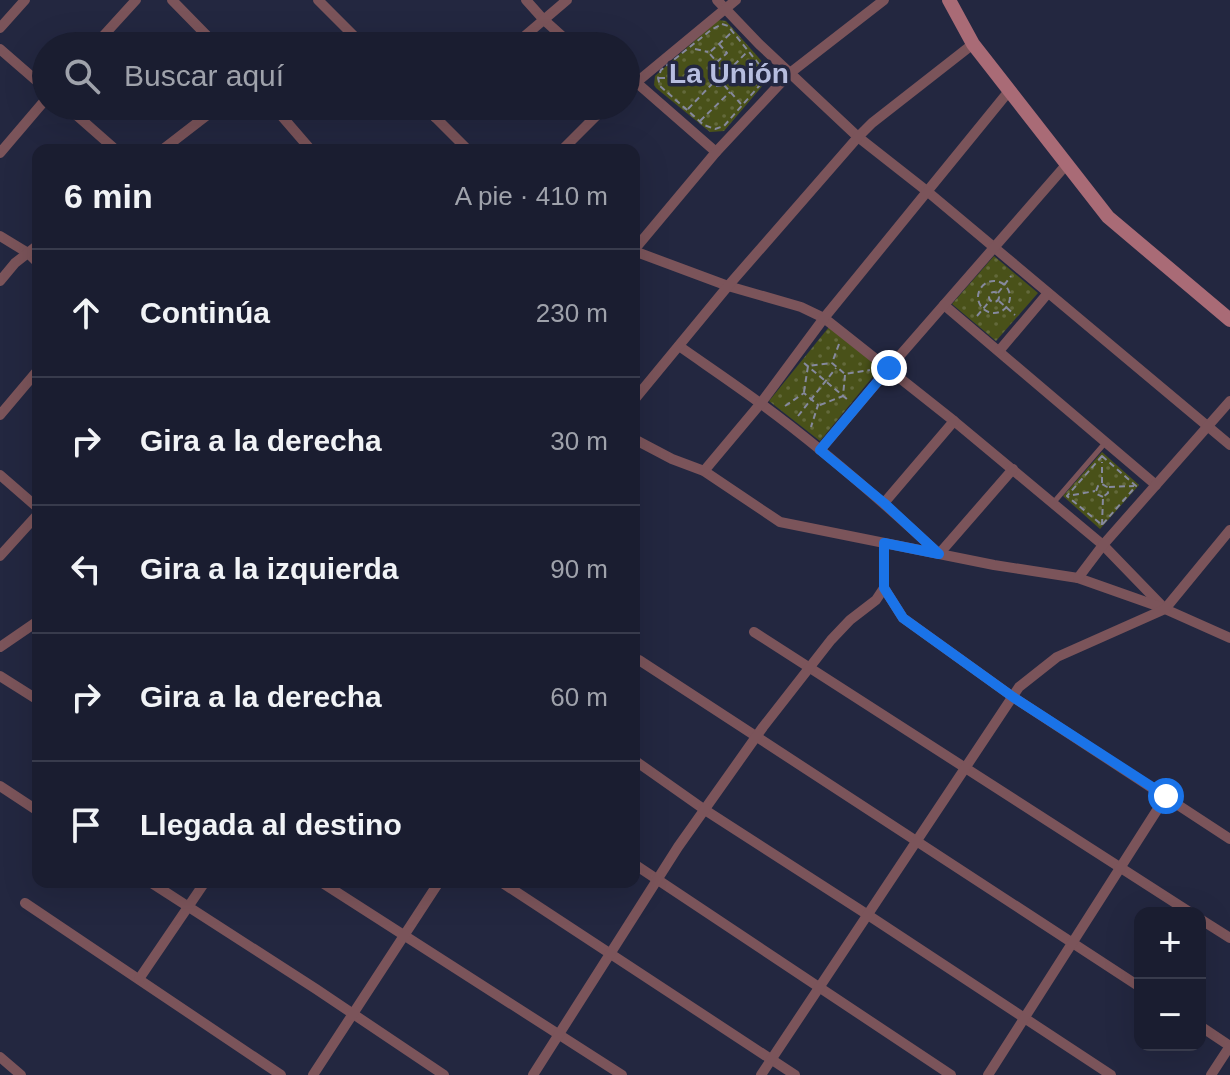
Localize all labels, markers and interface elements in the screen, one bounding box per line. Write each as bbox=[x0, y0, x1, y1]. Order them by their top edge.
search box bbox=[32, 32, 640, 120]
icon: search bbox=[60, 54, 104, 98]
district label: La Unión bbox=[669, 58, 789, 89]
text: Buscar aquí bbox=[124, 59, 284, 92]
text: 6 min bbox=[64, 177, 153, 215]
text: A pie · 410 m bbox=[455, 181, 608, 211]
icon: ahead bbox=[64, 291, 108, 335]
text: Continúa bbox=[140, 296, 270, 329]
text: 230 m bbox=[536, 298, 608, 328]
route end bbox=[871, 350, 907, 386]
icon: right bbox=[64, 419, 108, 463]
text: Gira a la derecha bbox=[140, 424, 382, 457]
text: 30 m bbox=[550, 426, 608, 456]
icon: left bbox=[64, 547, 108, 591]
text: Gira a la izquierda bbox=[140, 552, 398, 585]
text: 90 m bbox=[550, 554, 608, 584]
icon: right bbox=[64, 675, 108, 719]
text: Gira a la derecha bbox=[140, 680, 382, 713]
text: 60 m bbox=[550, 682, 608, 712]
route start bbox=[1148, 778, 1184, 814]
icon: arrive bbox=[64, 803, 108, 847]
text: Llegada al destino bbox=[140, 808, 402, 841]
map controls bbox=[1134, 907, 1206, 1051]
button: + bbox=[1134, 907, 1206, 979]
button: − bbox=[1134, 979, 1206, 1051]

